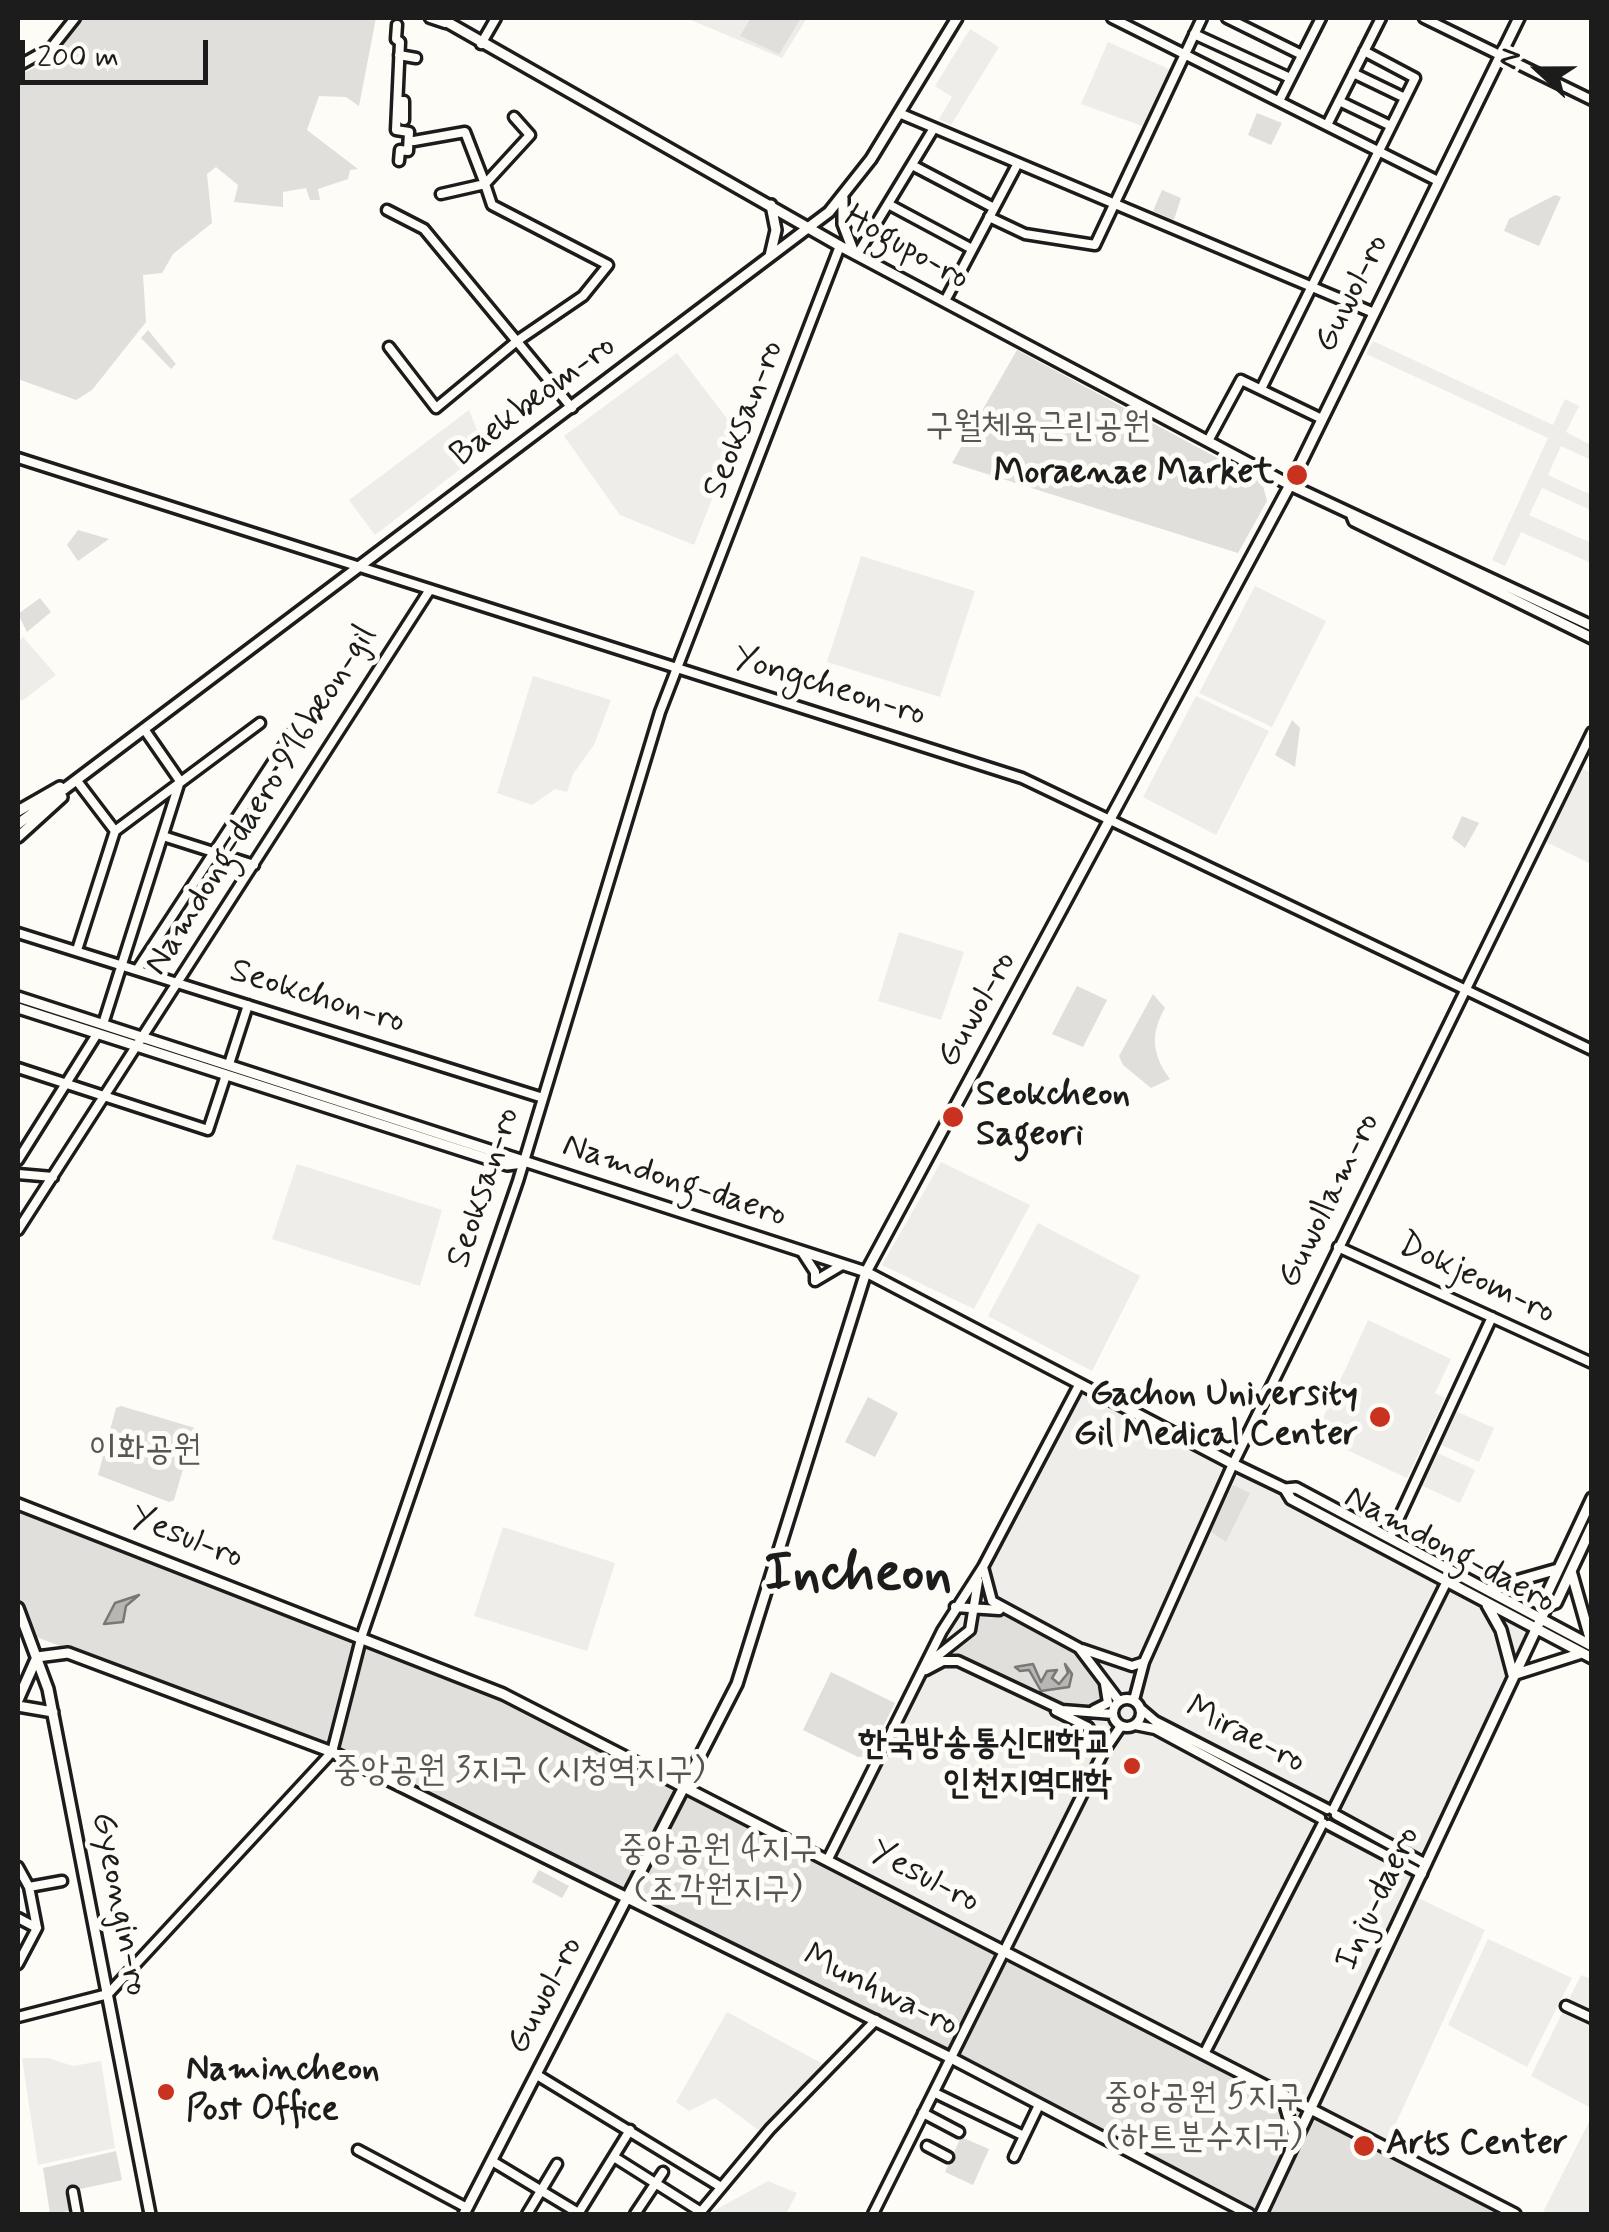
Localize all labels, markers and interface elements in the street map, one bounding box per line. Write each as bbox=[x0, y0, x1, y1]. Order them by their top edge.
scale bar bbox=[25, 20, 212, 82]
north arrow bbox=[1489, 20, 1589, 120]
text: 200 m bbox=[37, 38, 119, 77]
text: N bbox=[1490, 44, 1531, 74]
street label: Hogupo-ro bbox=[836, 197, 976, 301]
street label: Guwol-ro bbox=[1306, 228, 1400, 360]
street label: Baekbeom-ro bbox=[443, 326, 625, 478]
street label: Seoksan-ro bbox=[696, 335, 794, 505]
park label: 구월체육근린공원 bbox=[925, 408, 1151, 450]
place label: Moraenae Market bbox=[994, 454, 1274, 496]
marker: Moraenae Market bbox=[1284, 462, 1310, 488]
street label: Namdong-daero 916beon-gil bbox=[137, 618, 387, 984]
street label: Yongcheon-ro bbox=[728, 639, 930, 737]
street label: Guwol-ro bbox=[929, 944, 1027, 1076]
street label: Seokchon-ro bbox=[224, 951, 410, 1045]
place label: Seokcheon Sageori bbox=[976, 1076, 1130, 1158]
street label: Seoksan-ro bbox=[439, 1102, 531, 1274]
marker: Seokcheon Sageori bbox=[940, 1104, 966, 1130]
street label: Guwollam-ro bbox=[1270, 1107, 1390, 1295]
street label: Namdong-daero bbox=[556, 1126, 792, 1238]
street label: Dokjeom-ro bbox=[1390, 1225, 1562, 1335]
place label: Gachon University Gil Medical Center bbox=[1074, 1376, 1358, 1458]
marker: Gachon University Gil Medical Center bbox=[1367, 1404, 1393, 1430]
park label: 이화공원 bbox=[89, 1431, 201, 1473]
street label: Namdong-daero bbox=[1336, 1478, 1562, 1624]
street label: Yesul-ro bbox=[123, 1498, 249, 1580]
district label: Incheon bbox=[764, 1544, 952, 1610]
street label: Mirae-ro bbox=[1178, 1688, 1312, 1784]
place label: 한국방송통신대학교 인천지역대학 bbox=[859, 1725, 1112, 1807]
park label: 중앙공원 3지구 (시청역지구) bbox=[333, 1752, 705, 1794]
marker: 한국방송통신대학교 인천지역대학 bbox=[1121, 1755, 1143, 1777]
street label: Gyeongin-ro bbox=[80, 1809, 156, 1999]
street label: Inju-daero bbox=[1327, 1820, 1431, 1978]
park label: 중앙공원 4지구 (조각원지구) bbox=[619, 1831, 817, 1913]
street label: Yesul-ro bbox=[862, 1832, 986, 1924]
street label: Guwol-ro bbox=[499, 1930, 593, 2062]
street label: Munhwa-ro bbox=[795, 1936, 965, 2048]
place label: Namincheon Post Office bbox=[186, 2051, 380, 2133]
park label: 중앙공원 5지구 (하트분수지구) bbox=[1104, 2079, 1304, 2161]
marker: Namincheon Post Office bbox=[155, 2081, 177, 2103]
place label: Arts Center bbox=[1386, 2125, 1568, 2167]
marker: Arts Center bbox=[1351, 2133, 1377, 2159]

